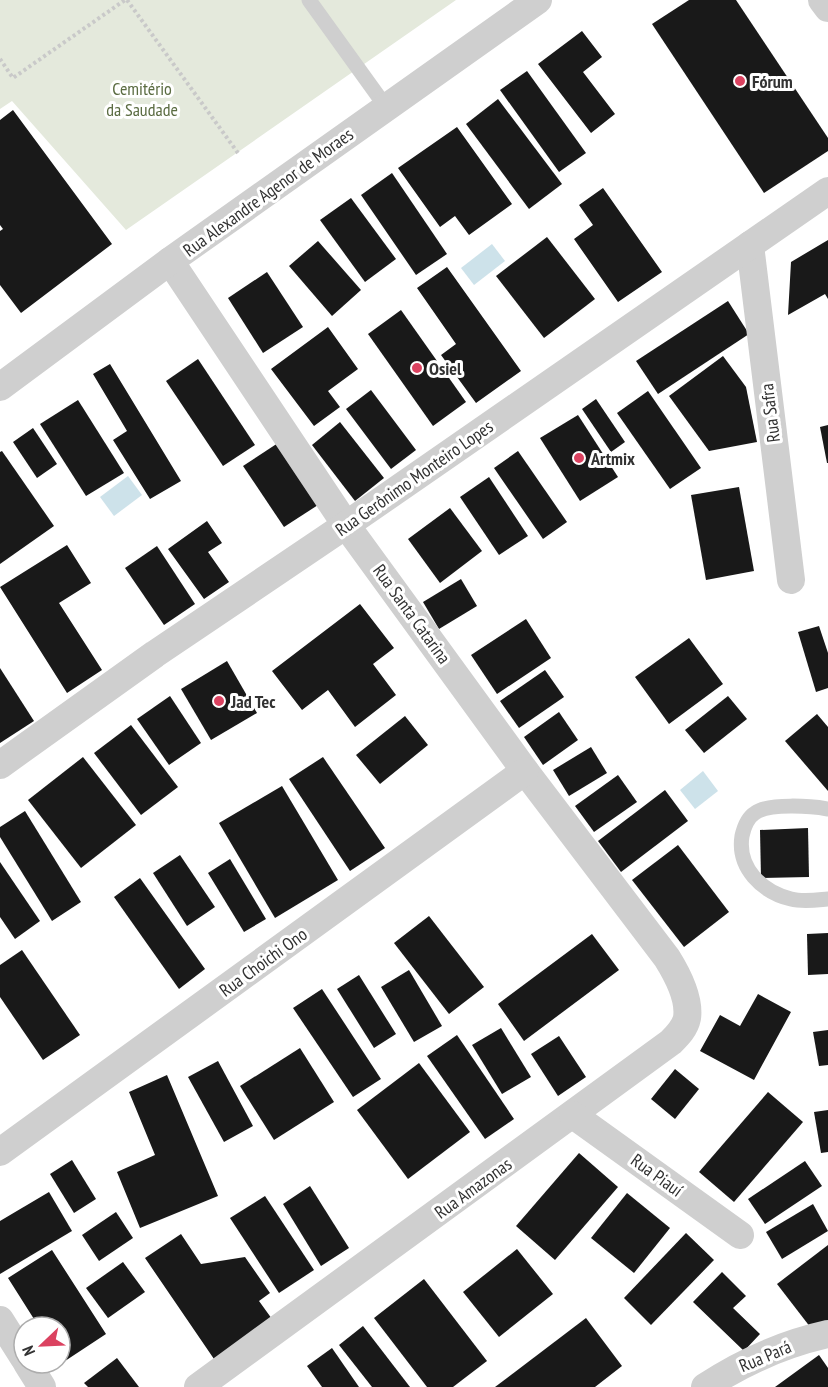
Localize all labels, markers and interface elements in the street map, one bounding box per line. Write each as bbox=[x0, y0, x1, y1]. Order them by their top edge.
place label: Fórum bbox=[752, 70, 793, 93]
marker: Fórum bbox=[733, 74, 747, 88]
park label: Cemitério da Saudade bbox=[106, 77, 178, 121]
street label: Rua Alexandre Agenor de Moraes bbox=[178, 123, 358, 261]
place label: Osiel bbox=[429, 357, 462, 380]
marker: Osiel bbox=[410, 361, 424, 375]
street label: Rua Safra bbox=[755, 382, 785, 444]
street label: Rua Gerônimo Monteiro Lopes bbox=[331, 415, 497, 541]
place label: Artmix bbox=[590, 447, 635, 470]
marker: Artmix bbox=[572, 451, 586, 465]
street label: Rua Santa Catarina bbox=[368, 560, 456, 668]
place label: Jad Tec bbox=[230, 690, 276, 713]
marker: Jad Tec bbox=[212, 694, 226, 708]
street label: Rua Choichi Ono bbox=[215, 922, 312, 1002]
street label: Rua Piauí bbox=[627, 1149, 687, 1202]
street label: Rua Amazonas bbox=[430, 1152, 516, 1224]
north arrow bbox=[12, 1315, 72, 1375]
street label: Rua Pará bbox=[735, 1335, 795, 1377]
text: N bbox=[17, 1343, 39, 1359]

